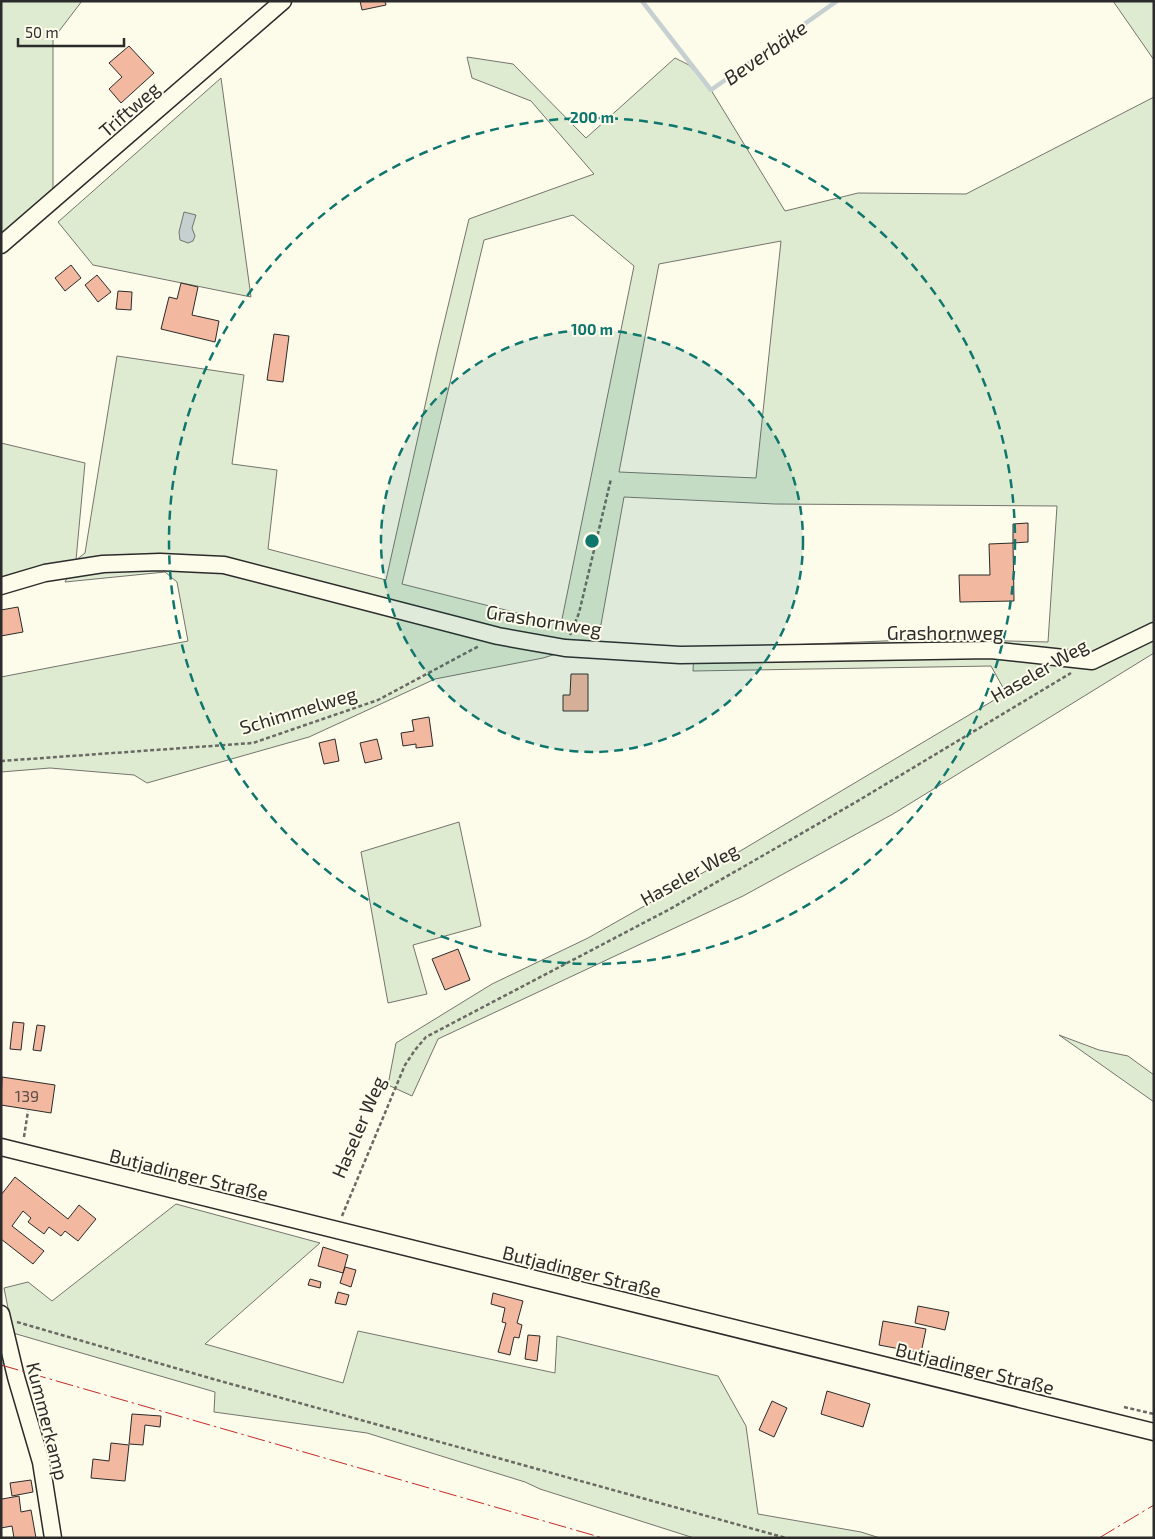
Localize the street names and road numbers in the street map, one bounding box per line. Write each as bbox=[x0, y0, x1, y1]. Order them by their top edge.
street label: Triftweg bbox=[94, 76, 164, 141]
street label: Grashornweg bbox=[485, 600, 604, 641]
street label: Grashornweg bbox=[887, 621, 1004, 644]
street label: Haseler Weg bbox=[986, 633, 1092, 707]
street label: Schimmelweg bbox=[237, 681, 360, 739]
street label: Haseler Weg bbox=[636, 837, 742, 910]
street label: Haseler Weg bbox=[326, 1072, 390, 1181]
street label: Butjadinger Straße bbox=[107, 1143, 271, 1205]
street label: Butjadinger Straße bbox=[500, 1240, 664, 1302]
street label: Butjadinger Straße bbox=[893, 1337, 1057, 1399]
street label: Kummerkamp bbox=[22, 1360, 74, 1482]

